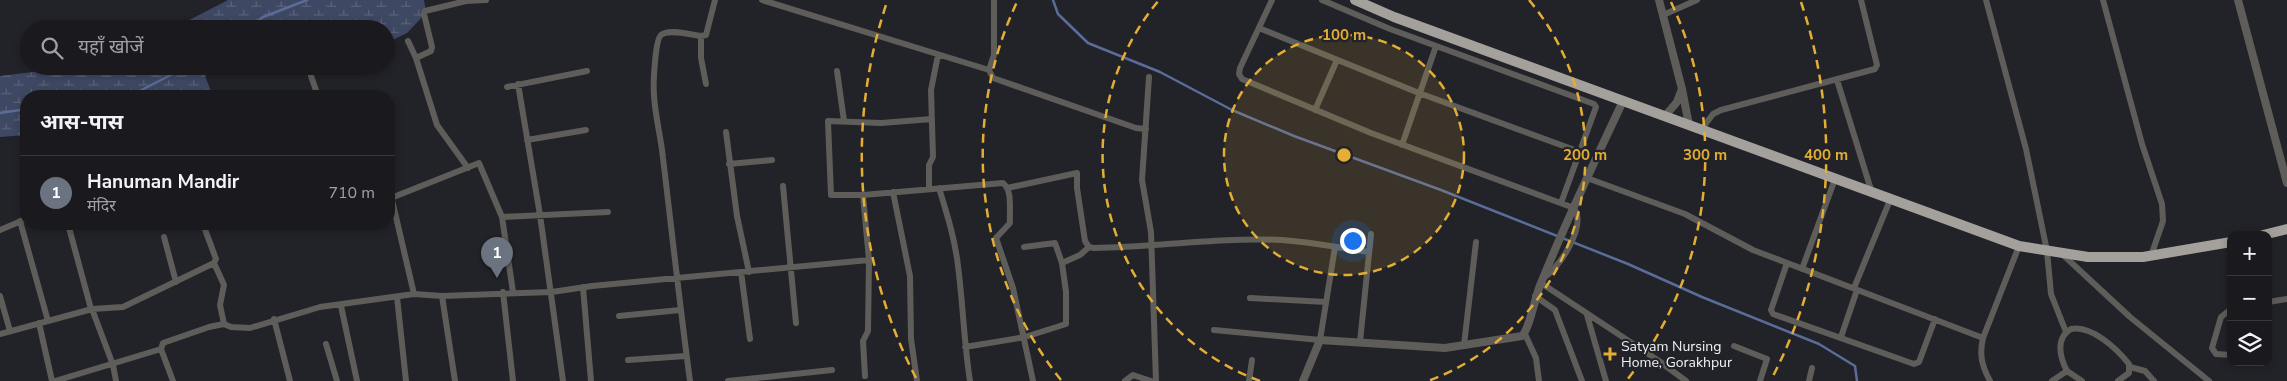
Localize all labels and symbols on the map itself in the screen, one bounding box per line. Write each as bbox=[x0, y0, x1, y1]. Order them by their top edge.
text: 100 m bbox=[1322, 25, 1366, 45]
text: 200 m bbox=[1563, 145, 1607, 165]
text: 300 m bbox=[1683, 145, 1727, 165]
text: 400 m bbox=[1804, 145, 1848, 165]
centre of rings bbox=[1335, 146, 1353, 164]
your location bbox=[1340, 228, 1366, 254]
pin: 1 bbox=[481, 237, 513, 278]
place label: Satyam Nursing Home, Gorakhpur bbox=[1621, 337, 1732, 372]
marker: Satyam Nursing Home, Gorakhpur bbox=[1603, 347, 1617, 361]

